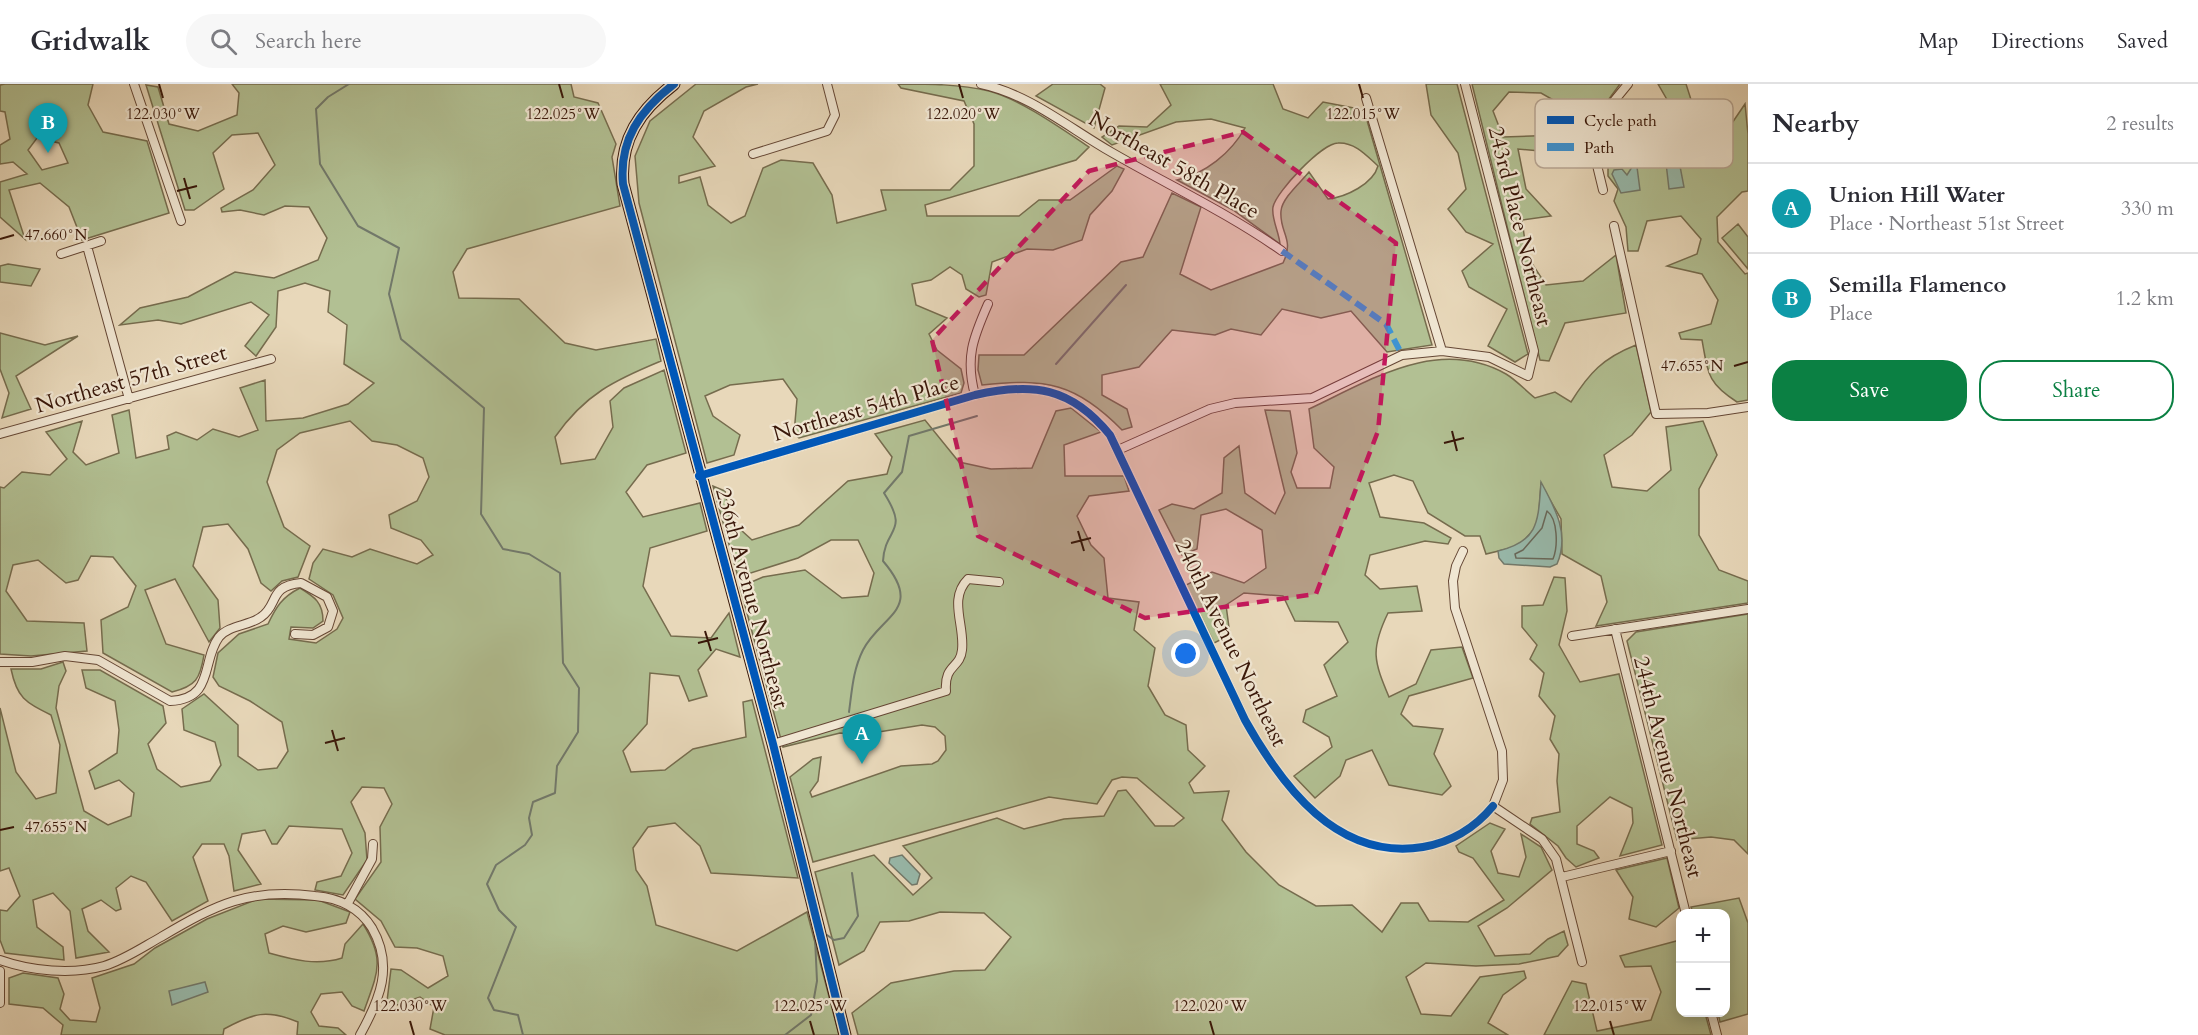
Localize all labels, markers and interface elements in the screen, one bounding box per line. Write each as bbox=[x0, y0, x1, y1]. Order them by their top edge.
search box bbox=[186, 14, 606, 68]
text: Gridwalk bbox=[30, 22, 150, 60]
icon: search bbox=[207, 25, 240, 58]
text: Search here bbox=[255, 26, 362, 56]
text: Map bbox=[1918, 27, 1958, 56]
text: Directions bbox=[1991, 27, 2084, 56]
text: Saved bbox=[2117, 27, 2168, 56]
legend bbox=[1535, 99, 1733, 168]
pin: B bbox=[28, 104, 68, 153]
text: 122.030°W bbox=[126, 104, 201, 124]
text: 122.025°W bbox=[526, 104, 601, 124]
text: 122.020°W bbox=[926, 104, 1001, 124]
street label: Northeast 58th Place bbox=[1083, 104, 1265, 226]
text: 122.015°W bbox=[1326, 104, 1401, 124]
text: Nearby bbox=[1772, 106, 1860, 141]
text: Cycle path bbox=[1584, 110, 1657, 132]
text: 2 results bbox=[2106, 110, 2174, 137]
street label: 243rd Place Northeast bbox=[1481, 123, 1559, 329]
text: Path bbox=[1584, 137, 1614, 159]
text: Union Hill Water bbox=[1829, 180, 2005, 210]
text: A bbox=[1784, 195, 1799, 222]
text: 330 m bbox=[2121, 195, 2174, 222]
text: Place · Northeast 51st Street bbox=[1829, 210, 2064, 237]
text: 47.660°N bbox=[25, 225, 88, 245]
text: Semilla Flamenco bbox=[1829, 270, 2006, 300]
text: B bbox=[1784, 285, 1799, 312]
text: 1.2 km bbox=[2115, 285, 2174, 312]
text: Place bbox=[1829, 300, 1873, 327]
street label: Northeast 57th Street bbox=[32, 337, 230, 421]
text: 47.655°N bbox=[1661, 356, 1724, 376]
button: Save bbox=[1772, 360, 1967, 421]
button: Share bbox=[1979, 360, 2174, 421]
street label: Northeast 54th Place bbox=[769, 367, 963, 449]
street label: 236th Avenue Northeast bbox=[708, 484, 796, 712]
street label: 240th Avenue Northeast bbox=[1168, 534, 1294, 752]
your location bbox=[1171, 639, 1200, 668]
street label: 244th Avenue Northeast bbox=[1626, 653, 1710, 881]
pin: A bbox=[842, 714, 882, 764]
text: 47.655°N bbox=[25, 817, 88, 837]
map controls bbox=[1676, 909, 1730, 1017]
button: + bbox=[1676, 909, 1730, 963]
button: − bbox=[1676, 963, 1730, 1017]
text: 122.030°W bbox=[373, 996, 448, 1016]
text: 122.025°W bbox=[773, 996, 848, 1016]
text: 122.020°W bbox=[1173, 996, 1248, 1016]
text: 122.015°W bbox=[1573, 996, 1648, 1016]

